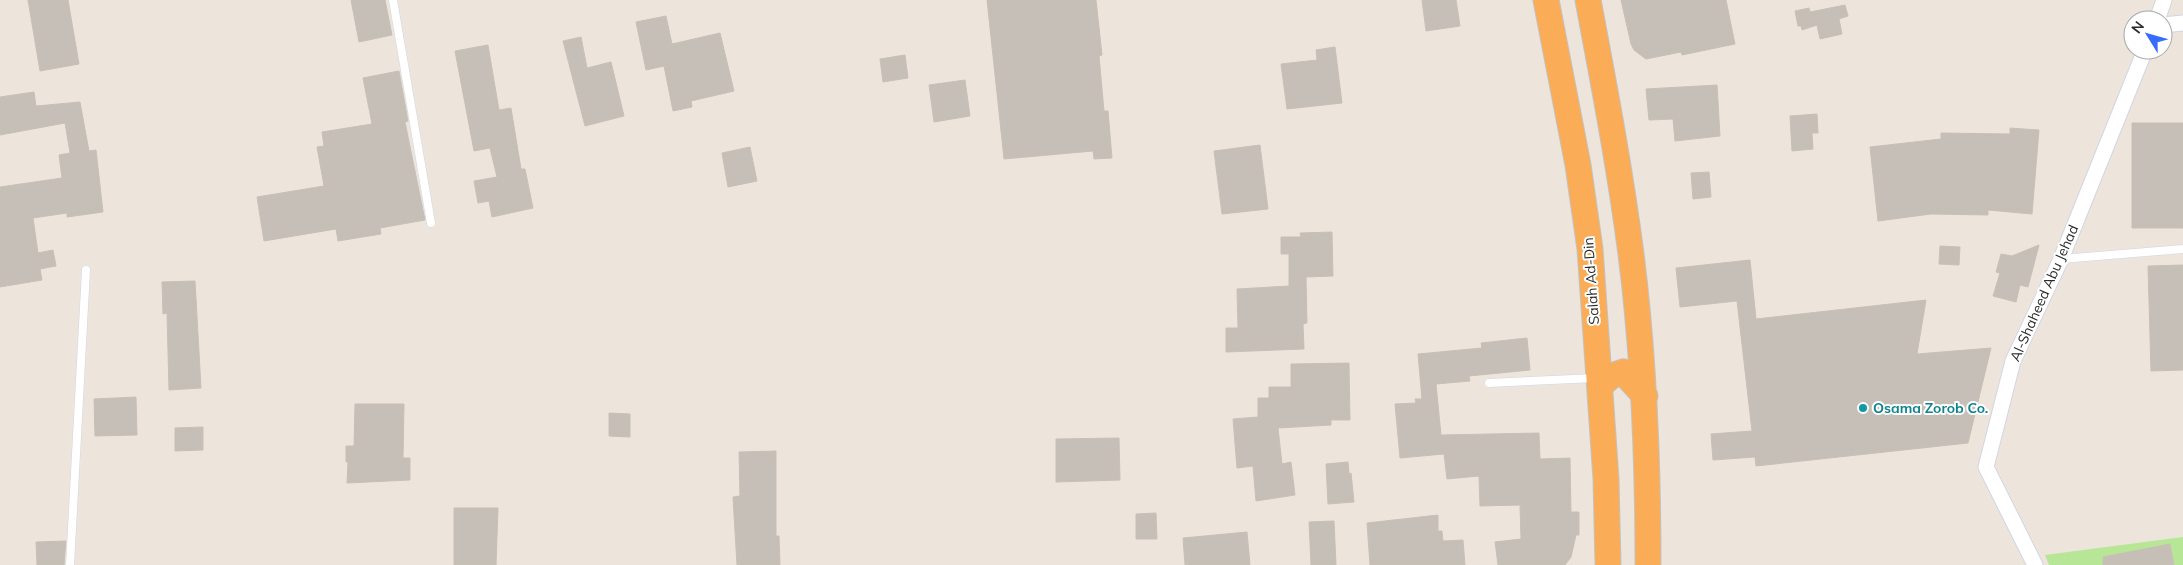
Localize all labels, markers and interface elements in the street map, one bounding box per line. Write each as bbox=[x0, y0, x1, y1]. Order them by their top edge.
north arrow bbox=[2123, 10, 2173, 60]
text: N bbox=[2127, 18, 2148, 37]
street label: Al-Shaheed Abu Jehad bbox=[2006, 222, 2082, 364]
street label: Salah Ad-Din bbox=[1579, 237, 1603, 325]
place label: Osama Zorob Co. bbox=[1873, 399, 1988, 417]
marker: Osama Zorob Co. bbox=[1857, 402, 1869, 414]

